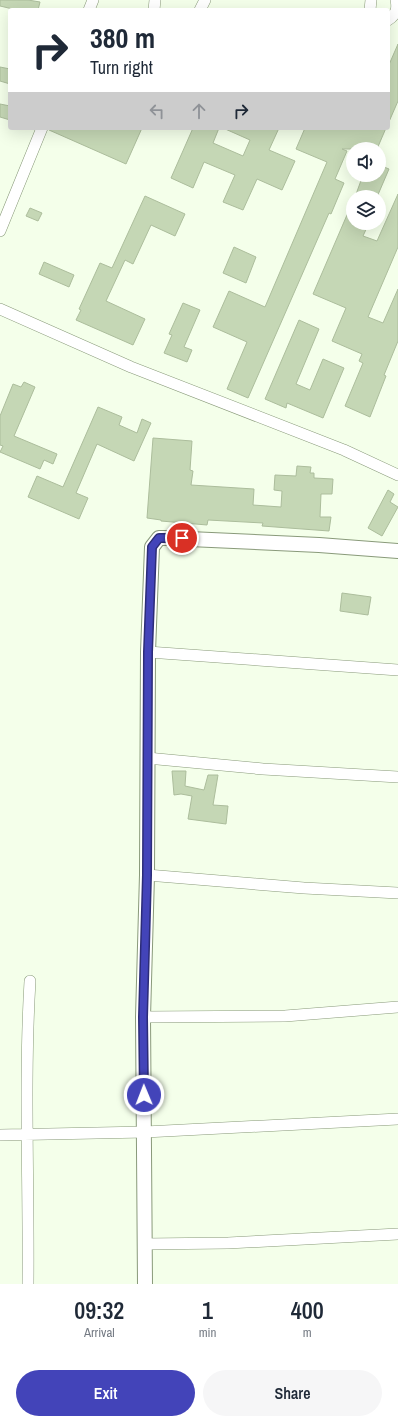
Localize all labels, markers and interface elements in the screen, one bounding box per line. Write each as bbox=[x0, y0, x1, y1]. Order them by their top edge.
text: 380 m bbox=[90, 19, 155, 57]
icon: right bbox=[24, 24, 76, 76]
text: Turn right bbox=[90, 55, 153, 80]
icon: left bbox=[146, 100, 168, 122]
icon: ahead bbox=[188, 100, 210, 122]
icon: right bbox=[230, 100, 252, 122]
map controls bbox=[346, 142, 386, 230]
button: sound bbox=[346, 142, 386, 182]
button: layers bbox=[346, 190, 386, 230]
pin bbox=[165, 521, 199, 555]
icon: arrive bbox=[171, 527, 193, 549]
position arrow bbox=[123, 1074, 165, 1116]
text: 09:32 bbox=[74, 1294, 124, 1326]
text: 1 bbox=[202, 1294, 213, 1326]
text: 400 bbox=[291, 1294, 324, 1326]
text: Arrival bbox=[84, 1324, 115, 1341]
text: min bbox=[199, 1324, 216, 1341]
text: m bbox=[303, 1324, 312, 1341]
button: Exit bbox=[16, 1370, 195, 1416]
button: Share bbox=[203, 1370, 382, 1416]

